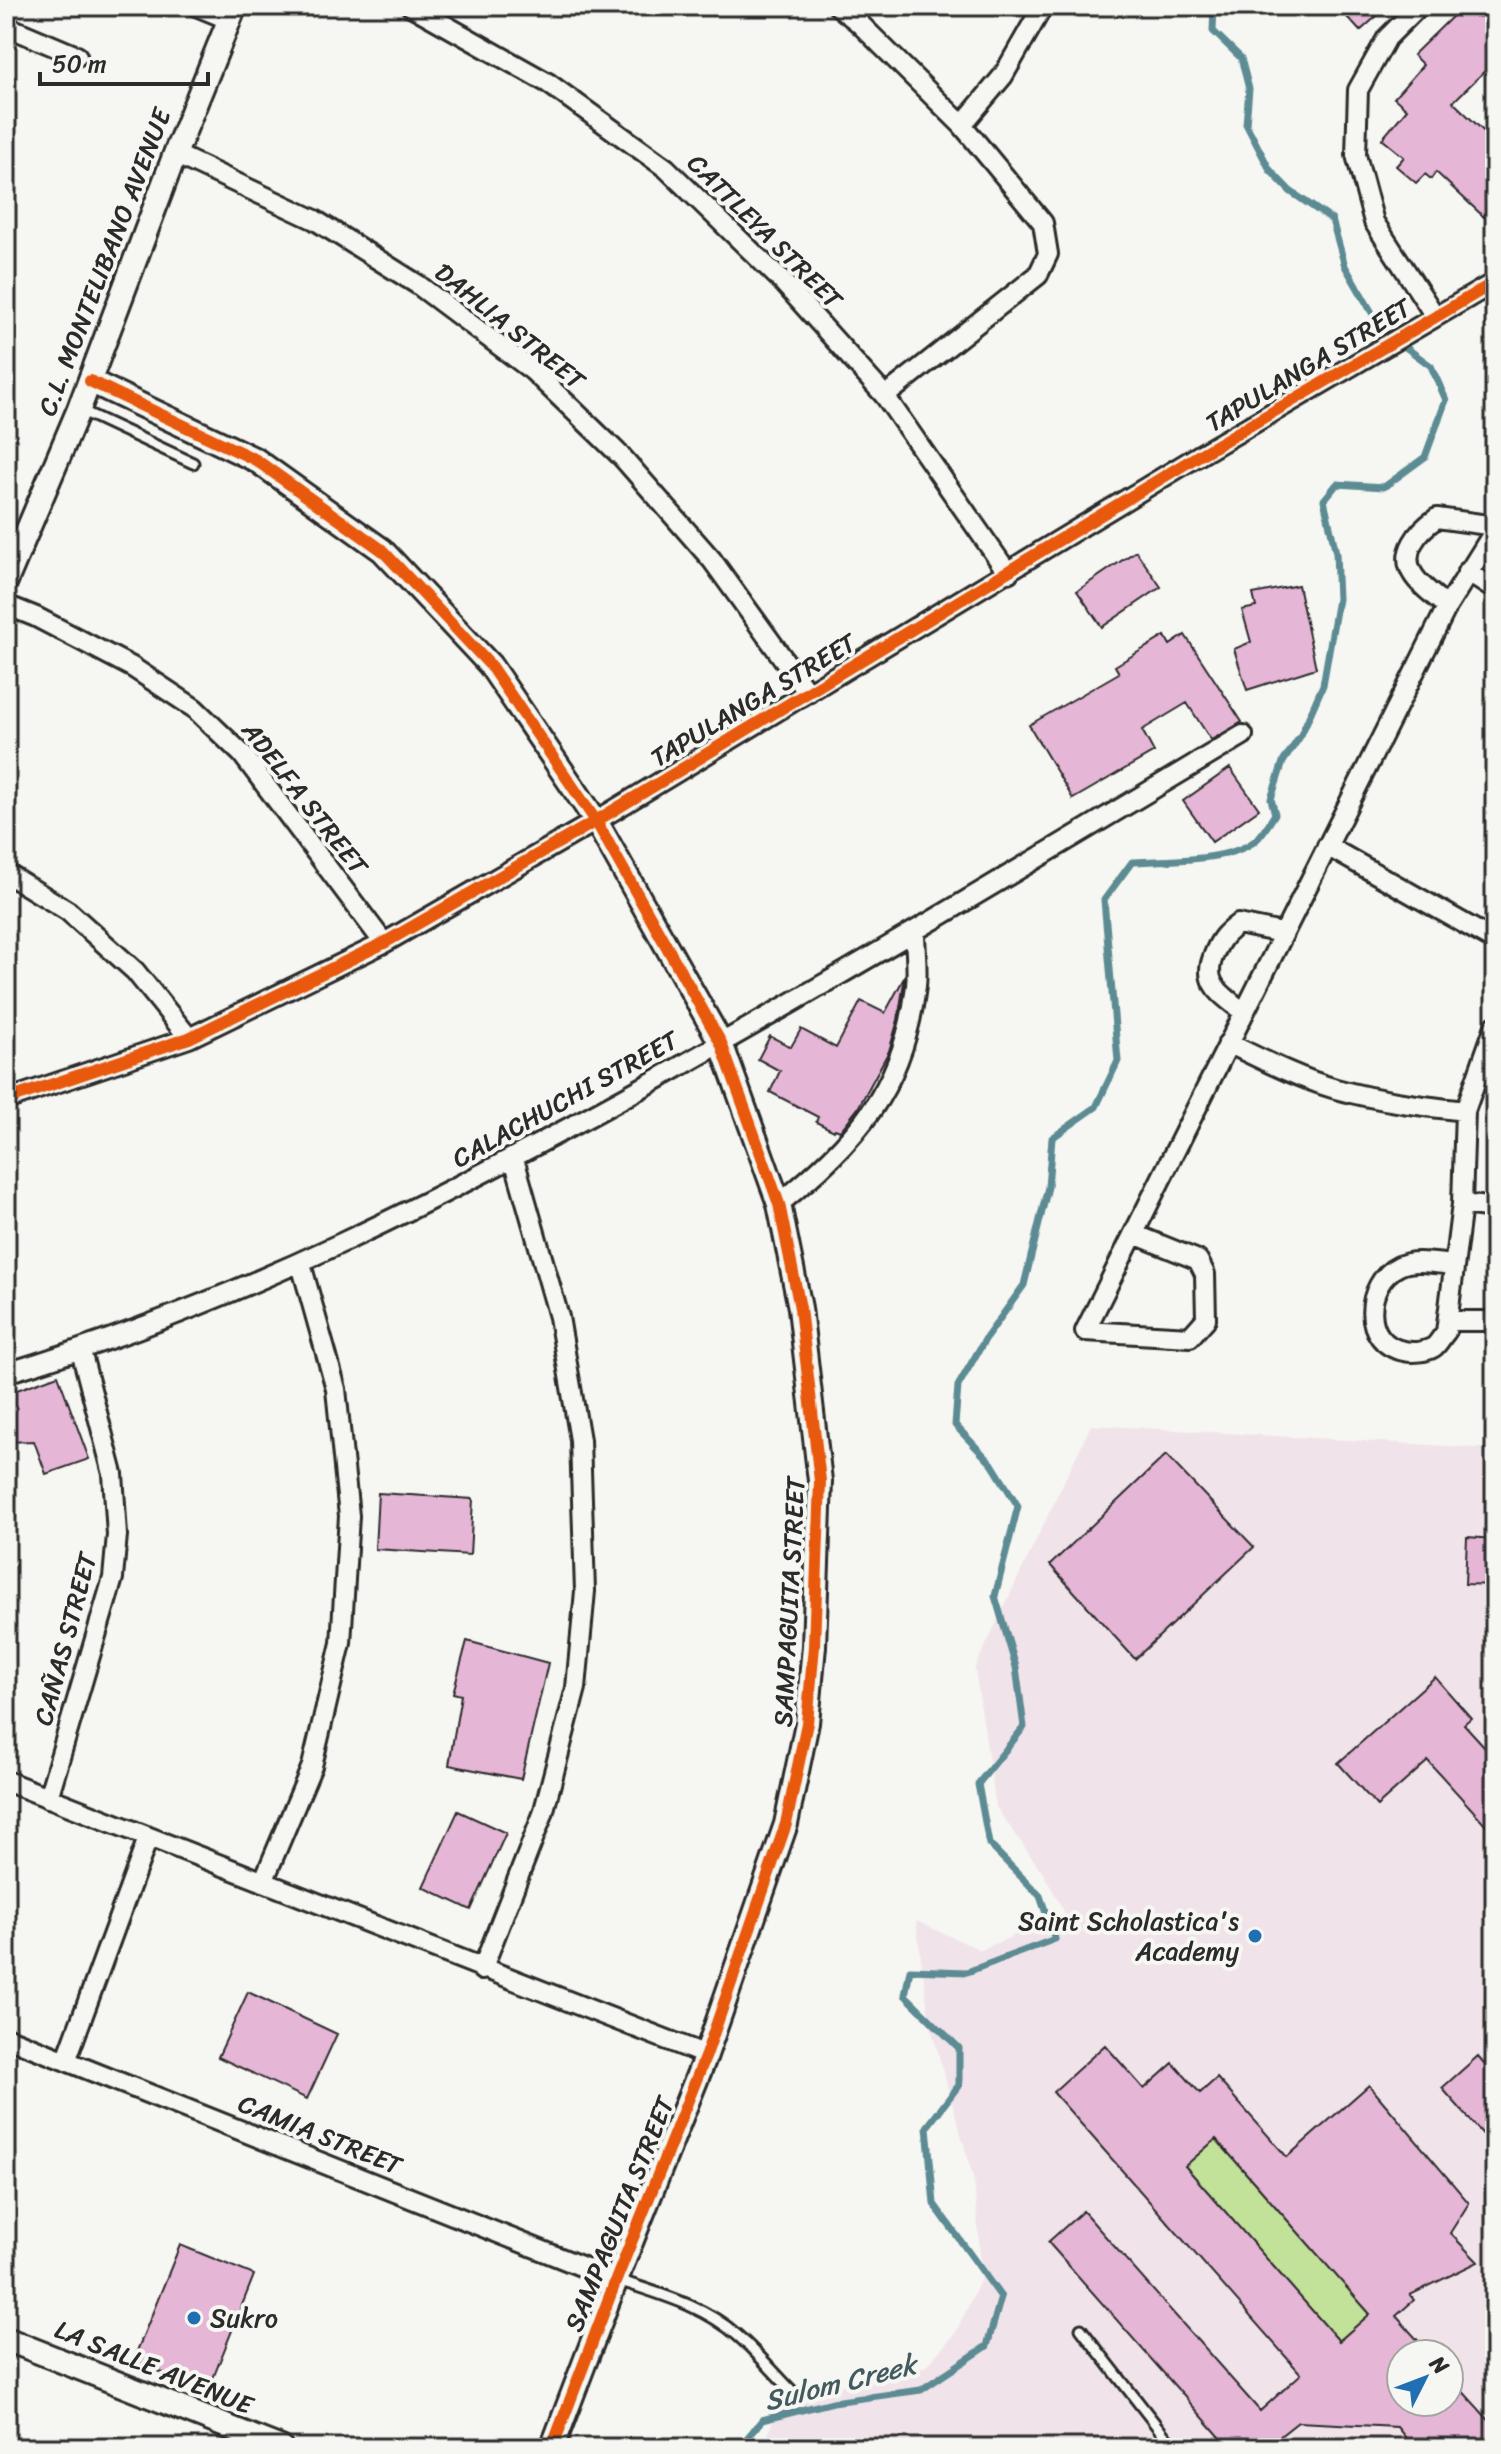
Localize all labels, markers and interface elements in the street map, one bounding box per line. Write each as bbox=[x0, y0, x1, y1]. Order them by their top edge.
scale bar bbox=[40, 36, 208, 86]
text: 50 m bbox=[52, 43, 107, 85]
street label: C.L. MONTELIBANO AVENUE bbox=[24, 100, 185, 423]
street label: CATTLEYA STREET bbox=[676, 142, 856, 322]
street label: DAHLIA STREET bbox=[424, 250, 597, 403]
street label: TAPULANGA STREET bbox=[1196, 284, 1422, 445]
street label: TAPULANGA STREET bbox=[641, 619, 867, 780]
street label: ADELFA STREET bbox=[229, 710, 381, 887]
street label: CALACHUCHI STREET bbox=[443, 1017, 688, 1181]
street label: SAMPAGUITA STREET bbox=[759, 1474, 819, 1728]
street label: CAÑAS STREET bbox=[20, 1545, 111, 1731]
place label: Saint Scholastica's Academy bbox=[1018, 1898, 1239, 1974]
marker: Saint Scholastica's Academy bbox=[1246, 1927, 1264, 1945]
street label: CAMIA STREET bbox=[231, 2080, 411, 2189]
street label: SAMPAGUITA STREET bbox=[551, 2087, 688, 2339]
place label: Sukro bbox=[210, 2295, 278, 2341]
street label: LA SALLE AVENUE bbox=[48, 2306, 262, 2428]
marker: Sukro bbox=[185, 2309, 203, 2327]
north arrow bbox=[1385, 2338, 1465, 2418]
water label: Sulom Creek bbox=[759, 2339, 924, 2425]
text: N bbox=[1419, 2345, 1460, 2384]

